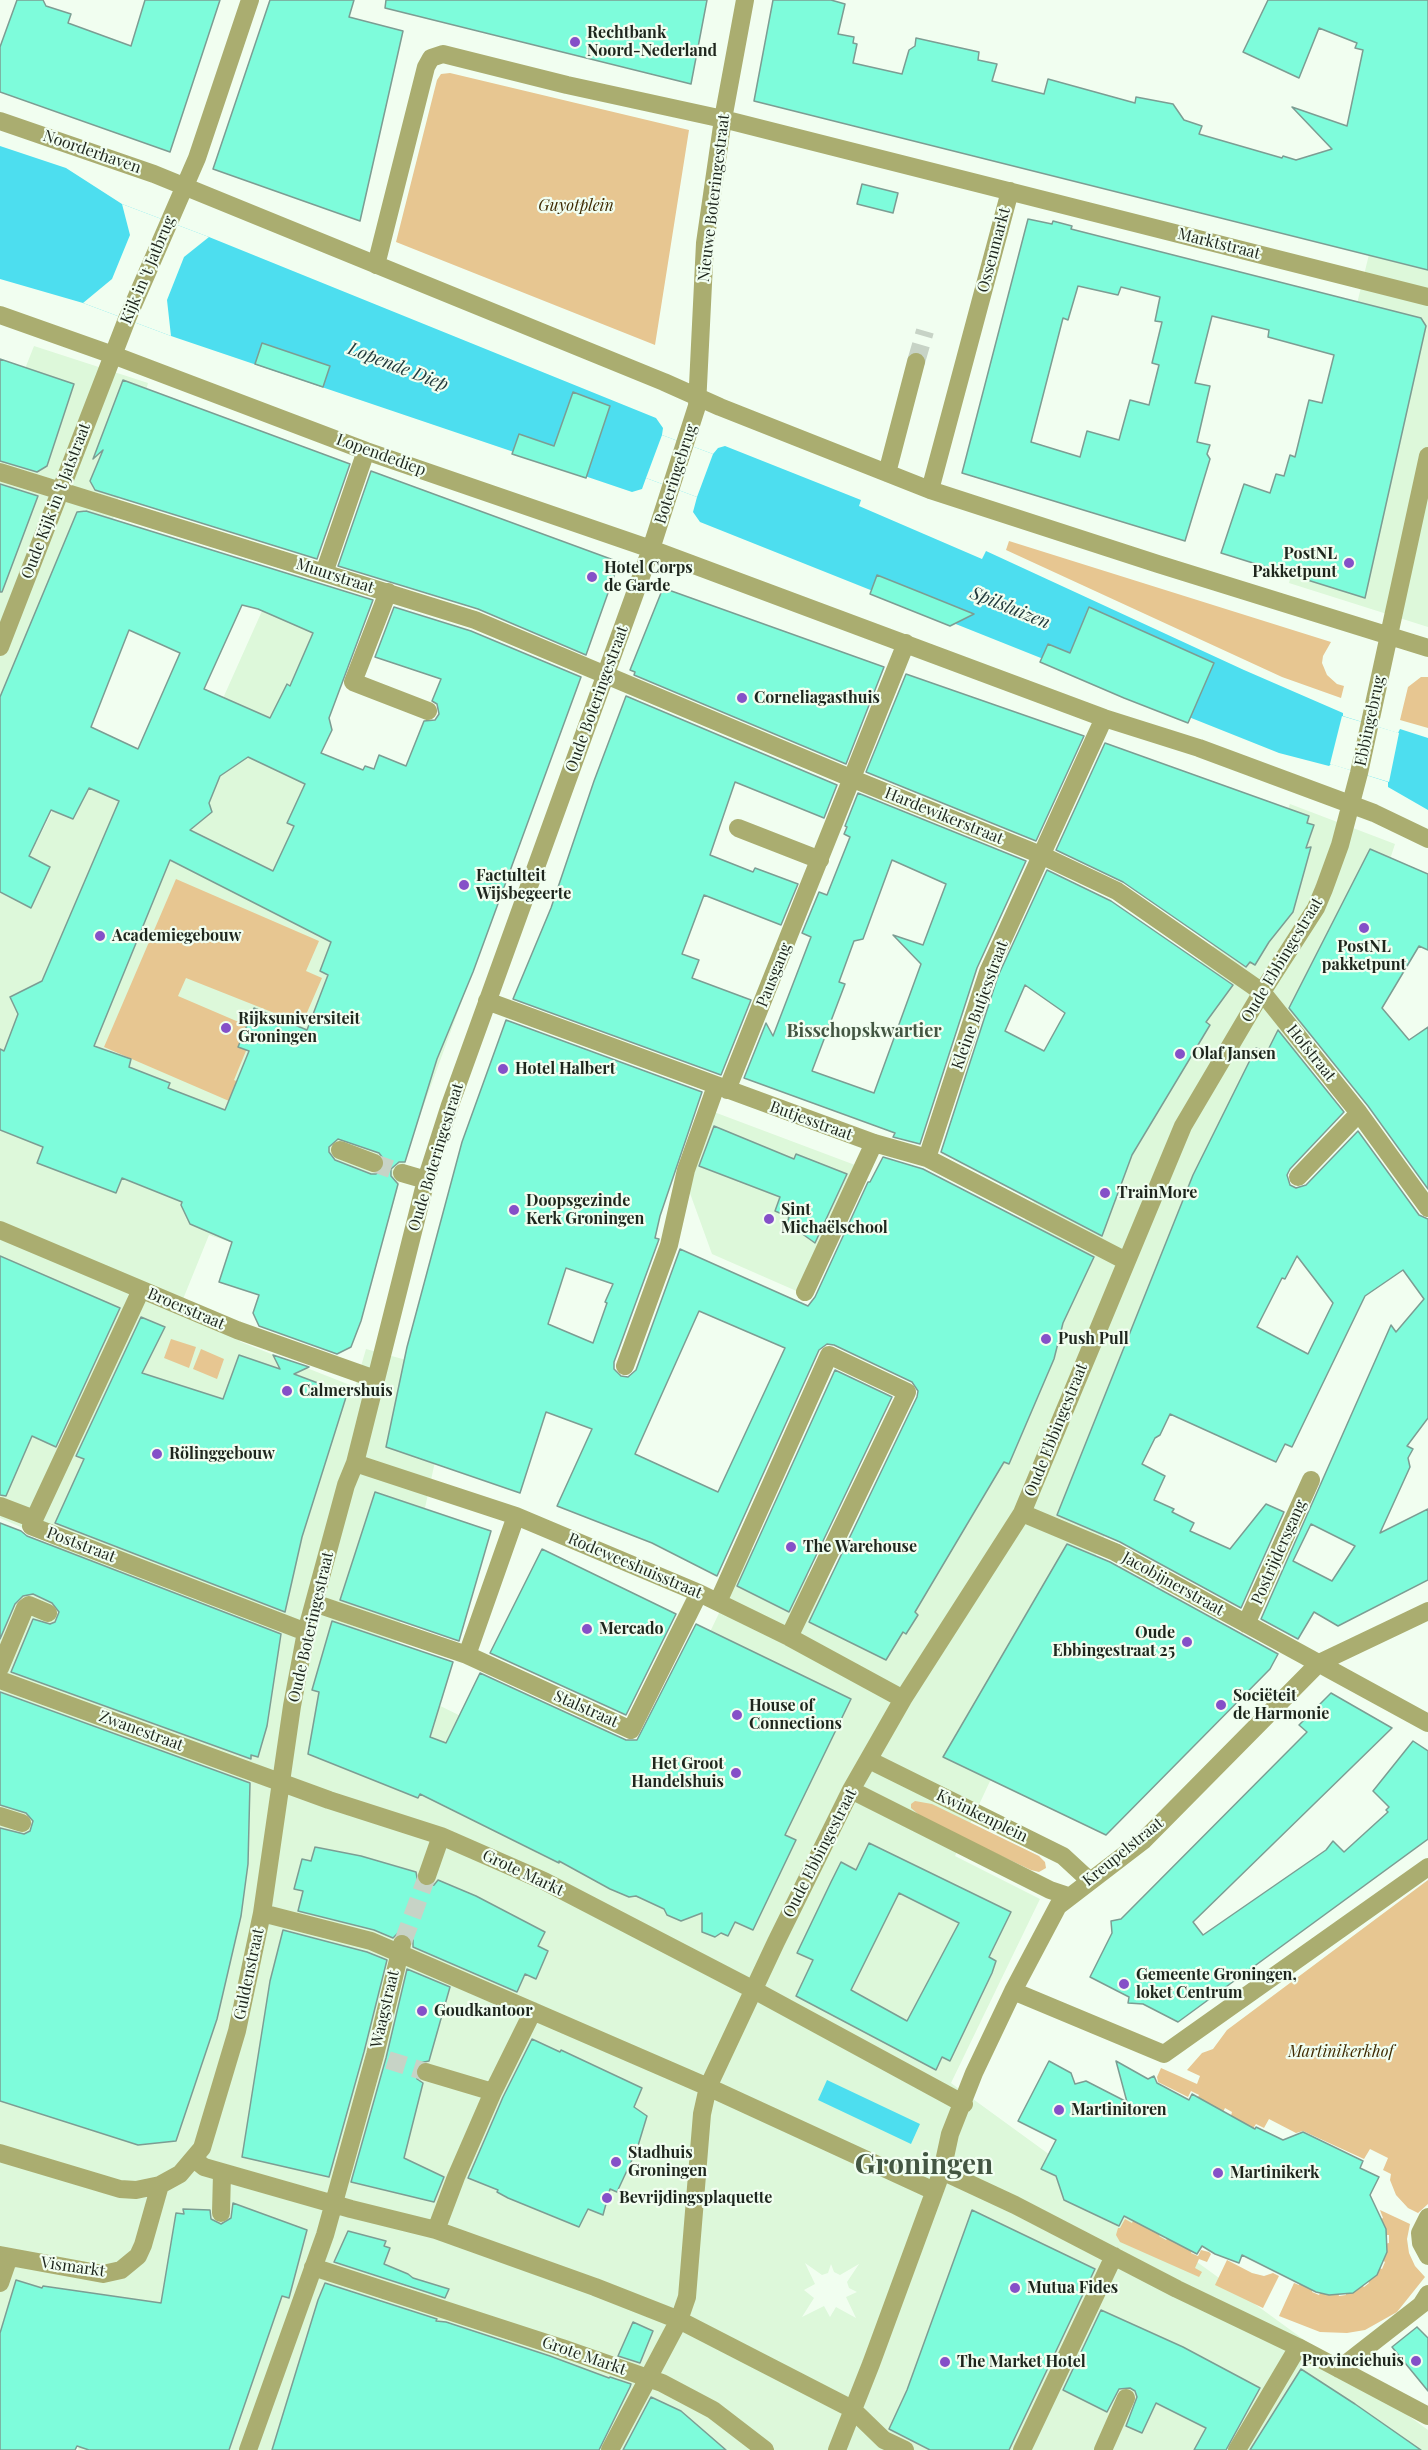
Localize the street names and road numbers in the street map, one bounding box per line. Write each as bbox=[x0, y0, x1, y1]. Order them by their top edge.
street label: Nieuwe Boteringestraat bbox=[694, 113, 734, 283]
street label: Noorderhaven bbox=[41, 126, 143, 178]
street label: Ossenmarkt bbox=[973, 205, 1015, 295]
street label: Kijk in 't Jatbrug bbox=[117, 213, 179, 327]
street label: Marktstraat bbox=[1176, 224, 1262, 264]
street label: Oude Kijk in 't Jatstraat bbox=[17, 420, 95, 582]
street label: Boteringebrug bbox=[651, 422, 701, 526]
street label: Lopendediep bbox=[334, 430, 428, 480]
street label: Muurstraat bbox=[294, 554, 376, 598]
street label: Oude Boteringestraat bbox=[562, 623, 632, 775]
street label: Ebbingebrug bbox=[1351, 674, 1389, 768]
street label: Hardewikerstraat bbox=[882, 783, 1006, 849]
street label: Oude Ebbingestraat bbox=[1237, 894, 1327, 1026]
street label: Kleine Butjesstraat bbox=[948, 938, 1012, 1072]
street label: Pausgang bbox=[752, 940, 796, 1010]
street label: Hofstraat bbox=[1282, 1021, 1340, 1085]
street label: Oude Boteringestraat bbox=[404, 1080, 468, 1234]
street label: Butjesstraat bbox=[767, 1097, 855, 1145]
street label: Broerstraat bbox=[144, 1284, 228, 1334]
street label: Oude Ebbingestraat bbox=[1020, 1360, 1092, 1500]
street label: Postrijdersgang bbox=[1247, 1497, 1311, 1607]
street label: Poststraat bbox=[44, 1523, 118, 1567]
street label: Rodeweeshuisstraat bbox=[565, 1529, 705, 1603]
street label: Jacobijnerstraat bbox=[1119, 1548, 1227, 1620]
street label: Oude Boteringestraat bbox=[284, 1550, 338, 1704]
street label: Stalstraat bbox=[551, 1686, 621, 1732]
street label: Zwanestraat bbox=[96, 1707, 186, 1755]
street label: Oude Ebbingestraat bbox=[779, 1785, 861, 1921]
street label: Kwinkenplein bbox=[933, 1786, 1031, 1846]
street label: Kreupelstraat bbox=[1079, 1814, 1167, 1890]
street label: Grote Markt bbox=[479, 1846, 567, 1900]
street label: Guldenstraat bbox=[230, 1926, 268, 2022]
street label: Waagstraat bbox=[367, 1968, 403, 2050]
street label: Vismarkt bbox=[40, 2253, 106, 2281]
street label: Grote Markt bbox=[539, 2333, 629, 2379]

